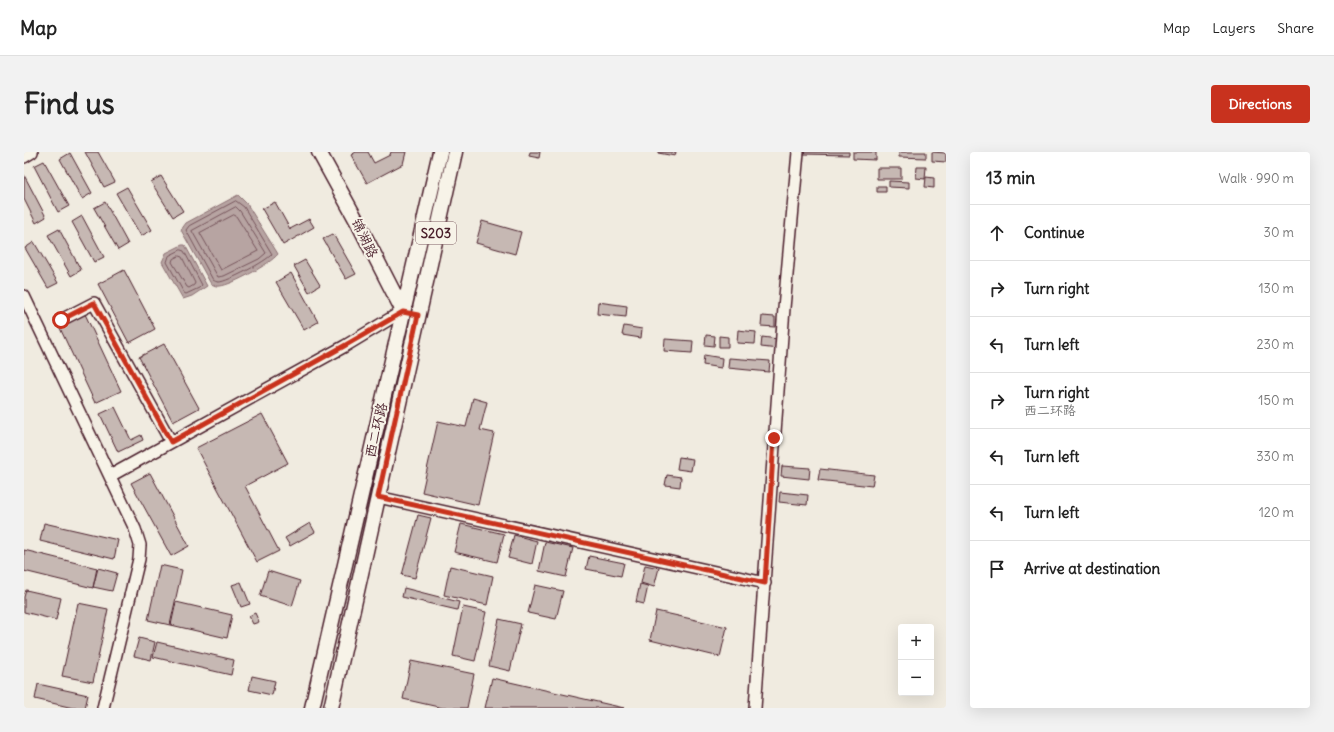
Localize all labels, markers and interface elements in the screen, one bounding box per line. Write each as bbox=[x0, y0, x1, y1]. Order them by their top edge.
text: Map bbox=[20, 16, 57, 40]
text: Map bbox=[1163, 19, 1190, 37]
text: Layers bbox=[1212, 19, 1255, 37]
text: Share bbox=[1277, 19, 1314, 37]
button: Directions bbox=[1211, 85, 1310, 123]
text: Find us bbox=[24, 86, 115, 122]
text: 13 min bbox=[986, 167, 1035, 189]
text: Walk · 990 m bbox=[1219, 170, 1294, 187]
street label: 锦湖路 bbox=[348, 215, 382, 261]
road number: S203 bbox=[416, 222, 456, 244]
icon: ahead bbox=[986, 222, 1008, 244]
text: Continue bbox=[1024, 223, 1085, 242]
text: 30 m bbox=[1264, 224, 1294, 241]
icon: right bbox=[986, 278, 1008, 300]
text: Turn right bbox=[1024, 279, 1089, 298]
text: 130 m bbox=[1258, 280, 1294, 297]
route start bbox=[52, 311, 70, 329]
icon: left bbox=[986, 334, 1008, 356]
text: Turn left bbox=[1024, 335, 1079, 354]
text: 230 m bbox=[1256, 336, 1294, 353]
text: Turn right bbox=[1024, 383, 1089, 402]
icon: right bbox=[986, 390, 1008, 412]
text: 150 m bbox=[1258, 392, 1294, 409]
street label: 西二环路 bbox=[361, 401, 391, 459]
text: 西二环路 bbox=[1024, 402, 1076, 419]
route end bbox=[765, 429, 783, 447]
icon: left bbox=[986, 446, 1008, 468]
text: Turn left bbox=[1024, 447, 1079, 466]
text: 330 m bbox=[1256, 448, 1294, 465]
icon: left bbox=[986, 502, 1008, 524]
text: Turn left bbox=[1024, 503, 1079, 522]
text: 120 m bbox=[1259, 504, 1294, 521]
icon: arrive bbox=[986, 558, 1008, 580]
text: Arrive at destination bbox=[1024, 559, 1160, 578]
map controls bbox=[898, 624, 934, 696]
button: + bbox=[898, 624, 934, 660]
button: − bbox=[898, 660, 934, 696]

